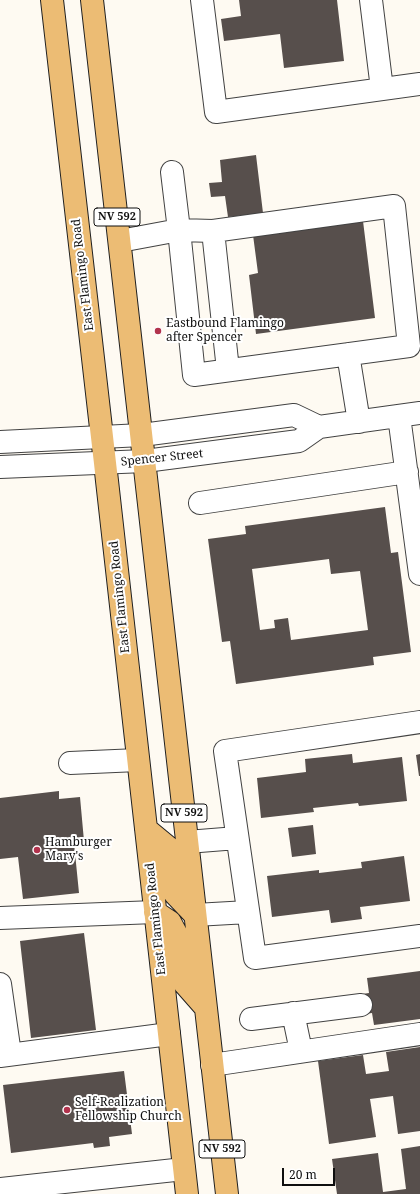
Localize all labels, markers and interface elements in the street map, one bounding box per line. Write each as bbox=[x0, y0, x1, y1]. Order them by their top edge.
road number: NV 592 bbox=[94, 208, 140, 226]
street label: East Flamingo Road bbox=[69, 218, 97, 332]
place label: Eastbound Flamingo after Spencer bbox=[166, 317, 284, 345]
marker: Eastbound Flamingo after Spencer bbox=[153, 326, 163, 336]
street label: Spencer Street bbox=[120, 447, 204, 469]
street label: East Flamingo Road bbox=[107, 540, 133, 654]
road number: NV 592 bbox=[161, 804, 207, 822]
place label: Hamburger Mary's bbox=[45, 836, 112, 864]
marker: Hamburger Mary's bbox=[32, 845, 42, 855]
street label: East Flamingo Road bbox=[143, 862, 169, 976]
place label: Self-Realization Fellowship Church bbox=[75, 1096, 182, 1124]
marker: Self-Realization Fellowship Church bbox=[62, 1105, 72, 1115]
road number: NV 592 bbox=[199, 1140, 245, 1158]
scale bar bbox=[284, 1160, 337, 1186]
text: 20 m bbox=[289, 1166, 317, 1183]

